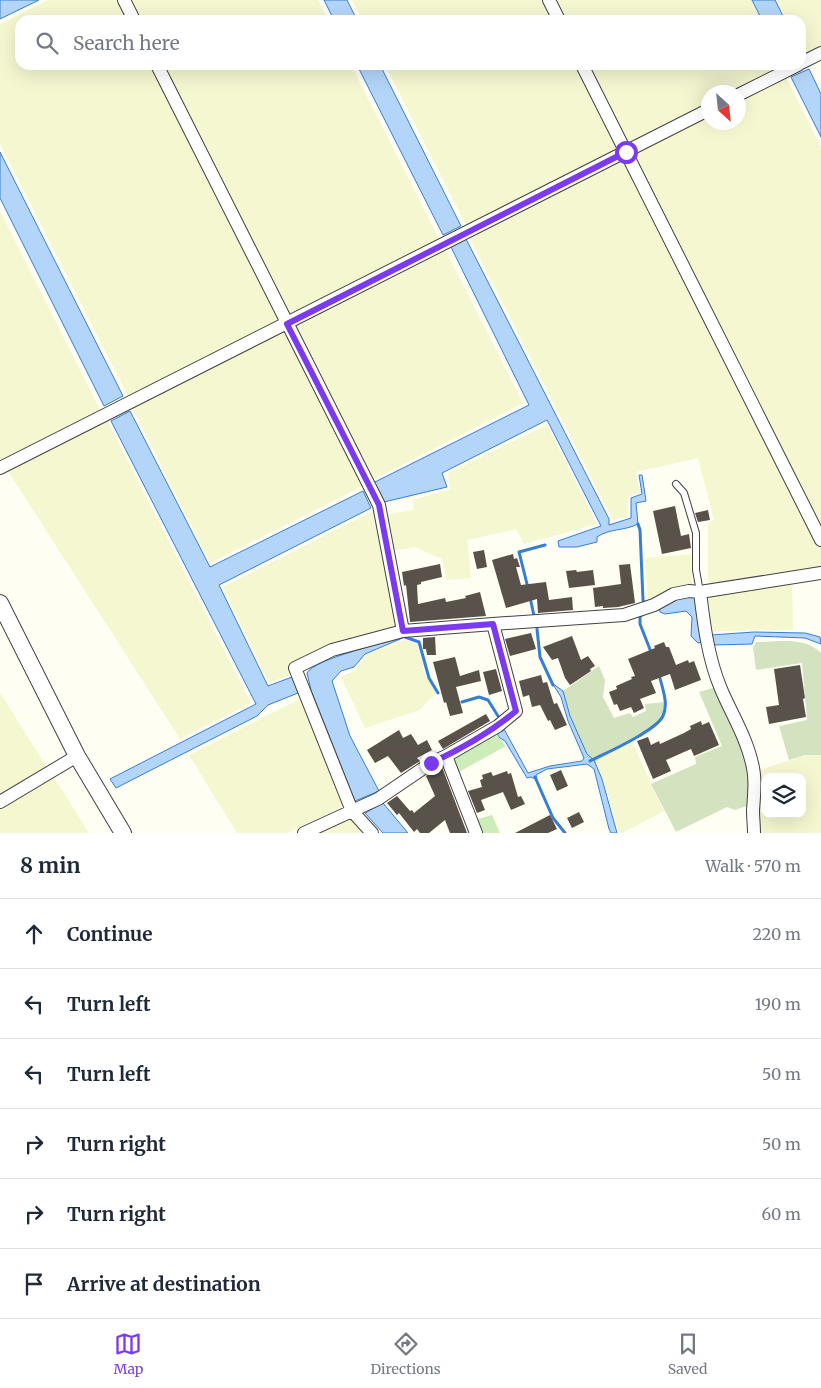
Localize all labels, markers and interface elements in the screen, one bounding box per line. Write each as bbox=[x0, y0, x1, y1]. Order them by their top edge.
search box bbox=[15, 15, 806, 70]
icon: search bbox=[33, 29, 61, 57]
text: Search here bbox=[73, 31, 180, 55]
north arrow bbox=[701, 85, 746, 130]
route start bbox=[615, 141, 638, 164]
route end bbox=[420, 752, 443, 775]
map controls bbox=[761, 773, 806, 818]
button: layers bbox=[761, 773, 806, 818]
text: 8 min bbox=[20, 852, 81, 879]
text: Walk · 570 m bbox=[705, 856, 801, 876]
icon: ahead bbox=[20, 920, 48, 948]
text: Continue bbox=[67, 922, 153, 946]
text: 220 m bbox=[753, 924, 801, 944]
icon: left bbox=[20, 990, 48, 1018]
text: Turn left bbox=[67, 992, 151, 1016]
text: 190 m bbox=[755, 994, 801, 1014]
icon: left bbox=[20, 1060, 48, 1088]
text: Turn left bbox=[67, 1062, 151, 1086]
text: 50 m bbox=[762, 1064, 801, 1084]
icon: right bbox=[20, 1130, 48, 1158]
text: Turn right bbox=[67, 1132, 166, 1156]
text: 50 m bbox=[762, 1134, 801, 1154]
icon: right bbox=[20, 1200, 48, 1228]
text: Turn right bbox=[67, 1202, 166, 1226]
text: 60 m bbox=[761, 1204, 801, 1224]
icon: arrive bbox=[20, 1270, 48, 1298]
text: Arrive at destination bbox=[67, 1272, 261, 1296]
tab: Map bbox=[114, 1330, 143, 1378]
tab: Directions bbox=[371, 1330, 441, 1378]
tab: Saved bbox=[668, 1330, 707, 1378]

